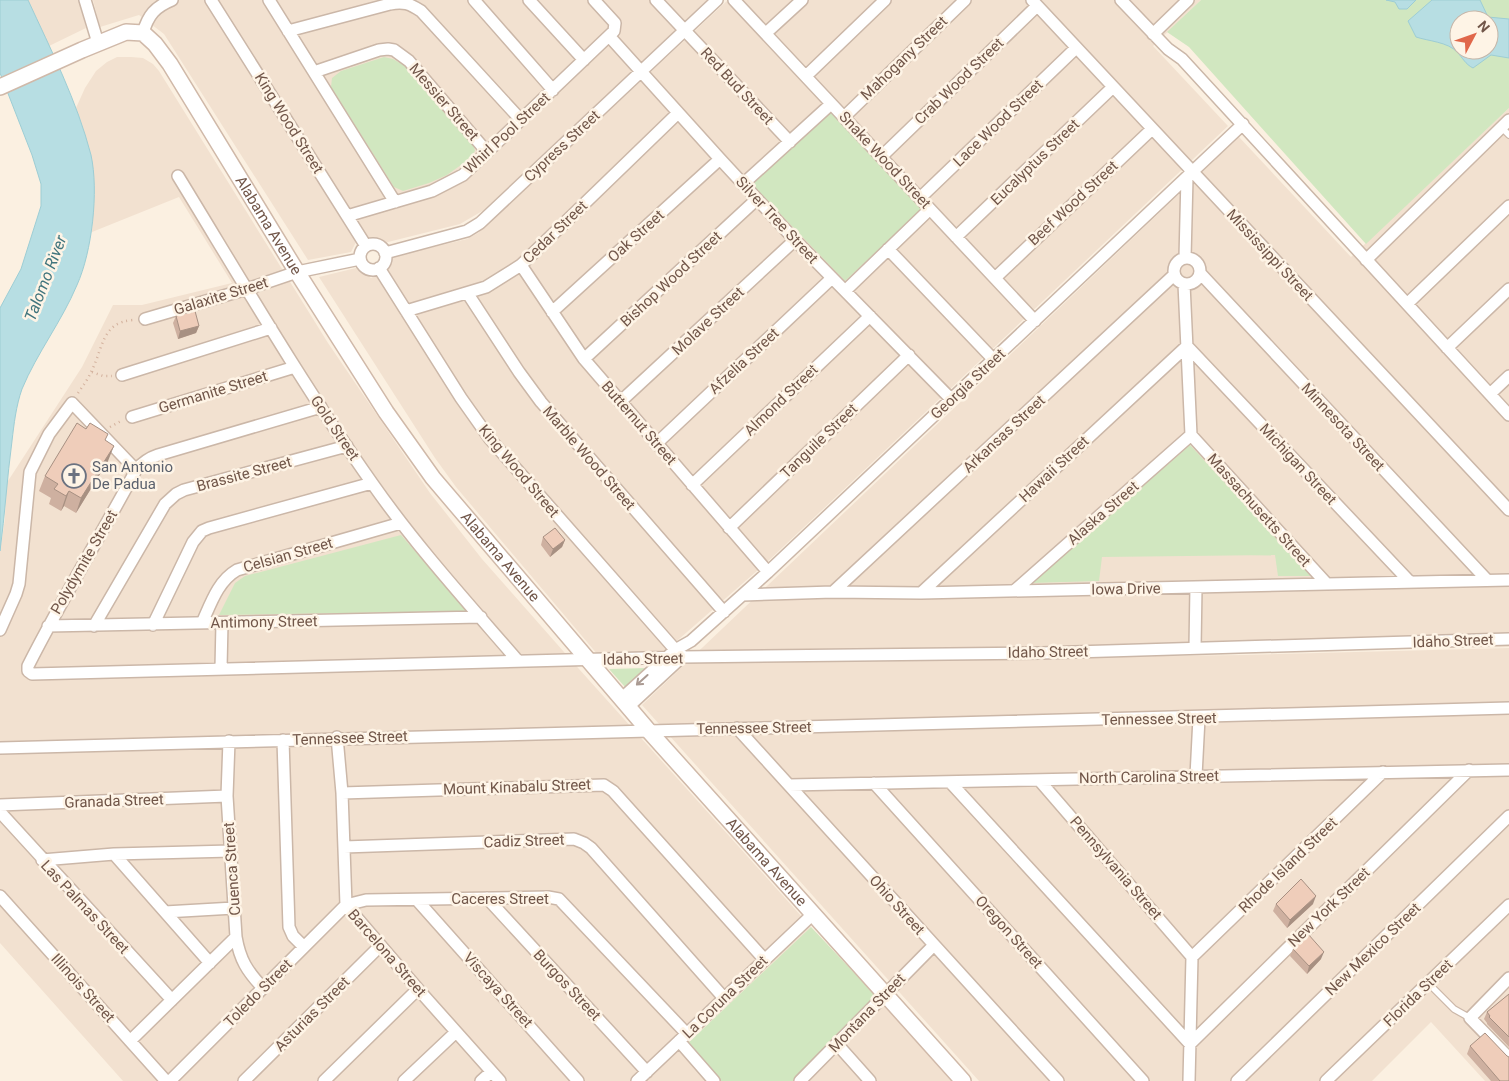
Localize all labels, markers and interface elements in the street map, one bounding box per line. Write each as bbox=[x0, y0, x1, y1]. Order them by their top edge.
north arrow bbox=[1449, 10, 1499, 60]
street label: Mahogany Street bbox=[857, 12, 951, 104]
text: N bbox=[1475, 17, 1493, 35]
street label: Crab Wood Street bbox=[911, 34, 1007, 128]
street label: Red Bud Street bbox=[697, 44, 777, 128]
street label: Messier Street bbox=[406, 60, 483, 144]
street label: King Wood Street bbox=[251, 69, 327, 177]
street label: Lace Wood Street bbox=[949, 76, 1047, 170]
street label: Whirl Pool Street bbox=[460, 88, 554, 177]
street label: Cypress Street bbox=[520, 106, 604, 186]
street label: Snake Wood Street bbox=[835, 108, 935, 212]
street label: Eucalyptus Street bbox=[987, 115, 1083, 209]
street label: Beef Wood Street bbox=[1024, 157, 1122, 249]
street label: Alabama Avenue bbox=[232, 173, 306, 278]
street label: Silver Tree Street bbox=[732, 173, 822, 267]
street label: Cedar Street bbox=[519, 197, 591, 267]
street label: Mississippi Street bbox=[1223, 205, 1317, 305]
street label: Oak Street bbox=[604, 206, 668, 266]
street label: Bishop Wood Street bbox=[617, 227, 725, 330]
water label: Talomo River bbox=[20, 232, 71, 324]
street label: Galaxite Street bbox=[172, 273, 270, 319]
street label: Molave Street bbox=[668, 283, 748, 359]
street label: Afzelia Street bbox=[705, 324, 783, 398]
street label: Georgia Street bbox=[927, 345, 1009, 423]
street label: Almond Street bbox=[741, 360, 822, 440]
street label: Germanite Street bbox=[157, 367, 270, 417]
street label: Butternut Street bbox=[598, 377, 680, 469]
street label: Minnesota Street bbox=[1298, 379, 1388, 475]
street label: Arkansas Street bbox=[959, 391, 1049, 477]
street label: Gold Street bbox=[307, 392, 363, 464]
street label: Tanguile Street bbox=[777, 400, 861, 482]
street label: Marble Wood Street bbox=[539, 402, 639, 514]
street label: Michigan Street bbox=[1256, 420, 1340, 508]
street label: King Wood Street bbox=[475, 421, 563, 521]
street label: Hawaii Street bbox=[1015, 432, 1093, 506]
street label: Massachusetts Street bbox=[1204, 450, 1315, 570]
street label: Brassite Street bbox=[195, 453, 294, 495]
place label: San Antonio De Padua bbox=[92, 458, 173, 493]
church icon: San Antonio De Padua bbox=[61, 463, 87, 489]
street label: Alaska Street bbox=[1064, 477, 1142, 549]
street label: Polydymite Street bbox=[47, 507, 121, 617]
street label: Alabama Avenue bbox=[457, 508, 544, 605]
street label: Celsian Street bbox=[241, 534, 335, 576]
street label: Iowa Drive bbox=[1091, 579, 1161, 599]
street label: Antimony Street bbox=[210, 612, 318, 632]
street label: Idaho Street bbox=[1412, 631, 1494, 651]
street label: Idaho Street bbox=[1007, 642, 1089, 662]
street label: Idaho Street bbox=[602, 649, 684, 669]
one-way arrow bbox=[635, 674, 648, 686]
street label: Tennessee Street bbox=[1101, 709, 1217, 729]
street label: Tennessee Street bbox=[696, 718, 812, 738]
street label: Tennessee Street bbox=[292, 727, 408, 749]
street label: North Carolina Street bbox=[1079, 767, 1219, 787]
street label: Mount Kinabalu Street bbox=[443, 775, 591, 799]
street label: Granada Street bbox=[64, 790, 164, 812]
street label: Pennsylvania Street bbox=[1066, 813, 1166, 923]
street label: Rhode Island Street bbox=[1235, 813, 1341, 917]
street label: Alabama Avenue bbox=[722, 814, 811, 910]
street label: Cuenca Street bbox=[220, 822, 244, 916]
street label: Cadiz Street bbox=[483, 831, 565, 851]
street label: Las Palmas Street bbox=[37, 857, 133, 958]
street label: New York Street bbox=[1284, 863, 1374, 951]
street label: Ohio Street bbox=[866, 871, 929, 939]
street label: Caceres Street bbox=[451, 890, 549, 908]
street label: Oregon Street bbox=[972, 892, 1046, 972]
street label: New Mexico Street bbox=[1322, 899, 1424, 999]
street label: Barcelona Street bbox=[344, 906, 430, 1001]
street label: Burgos Street bbox=[530, 946, 605, 1024]
street label: Viscaya Street bbox=[459, 949, 537, 1031]
street label: Illinois Street bbox=[47, 950, 119, 1026]
street label: La Coruna Street bbox=[679, 952, 771, 1042]
street label: Toledo Street bbox=[220, 955, 296, 1031]
street label: Florida Street bbox=[1380, 956, 1456, 1030]
street label: Montana Street bbox=[825, 970, 909, 1056]
street label: Asturias Street bbox=[271, 973, 353, 1055]

